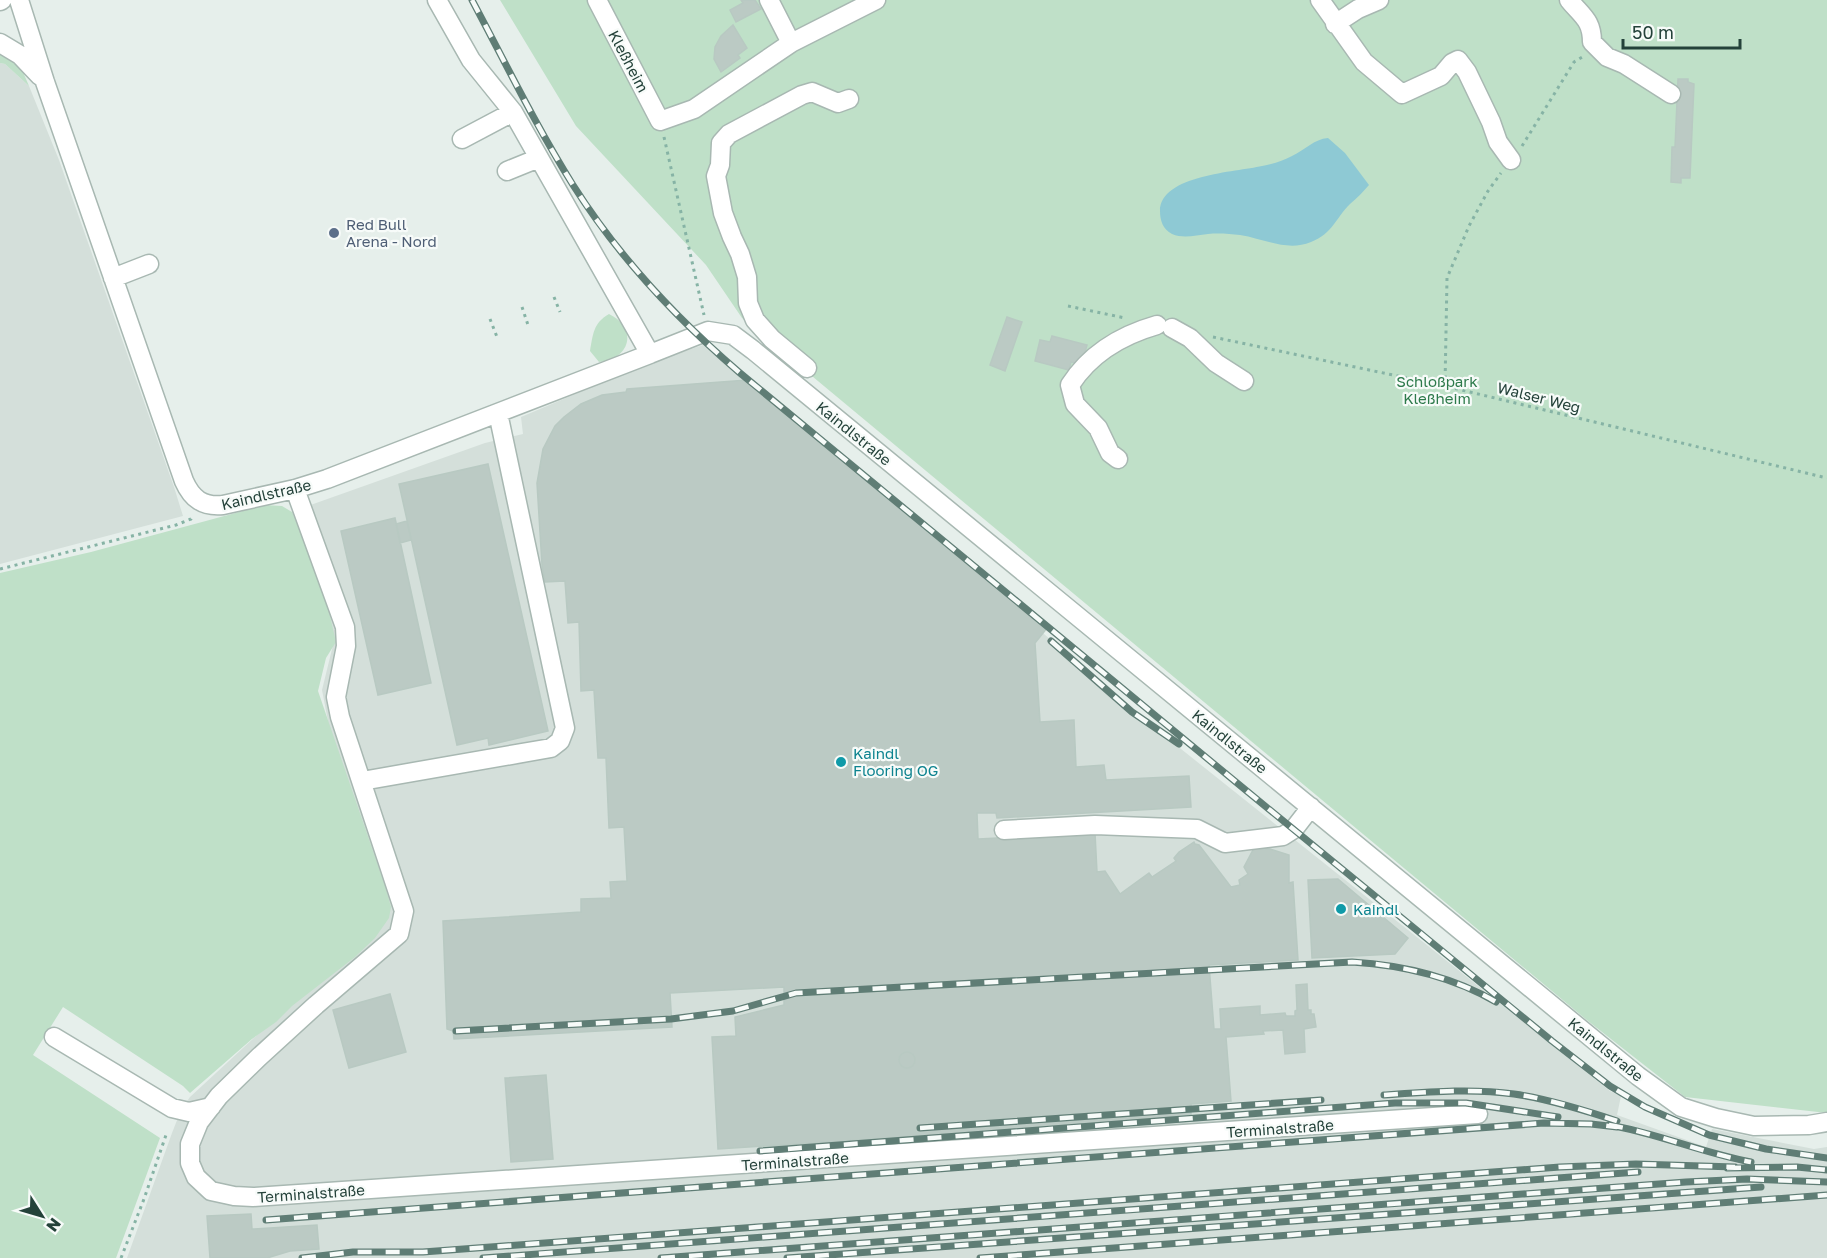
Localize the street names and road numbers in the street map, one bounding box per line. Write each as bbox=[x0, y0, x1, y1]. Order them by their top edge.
street label: Kleßheim bbox=[605, 27, 653, 95]
street label: Walser Weg bbox=[1496, 378, 1582, 416]
street label: Kaindlstraße bbox=[813, 397, 895, 469]
street label: Kaindlstraße bbox=[219, 475, 313, 513]
street label: Kaindlstraße bbox=[1189, 705, 1271, 777]
street label: Kaindlstraße bbox=[1565, 1013, 1647, 1085]
street label: Terminalstraße bbox=[1226, 1115, 1335, 1141]
street label: Terminalstraße bbox=[741, 1148, 850, 1174]
street label: Terminalstraße bbox=[257, 1180, 366, 1206]

